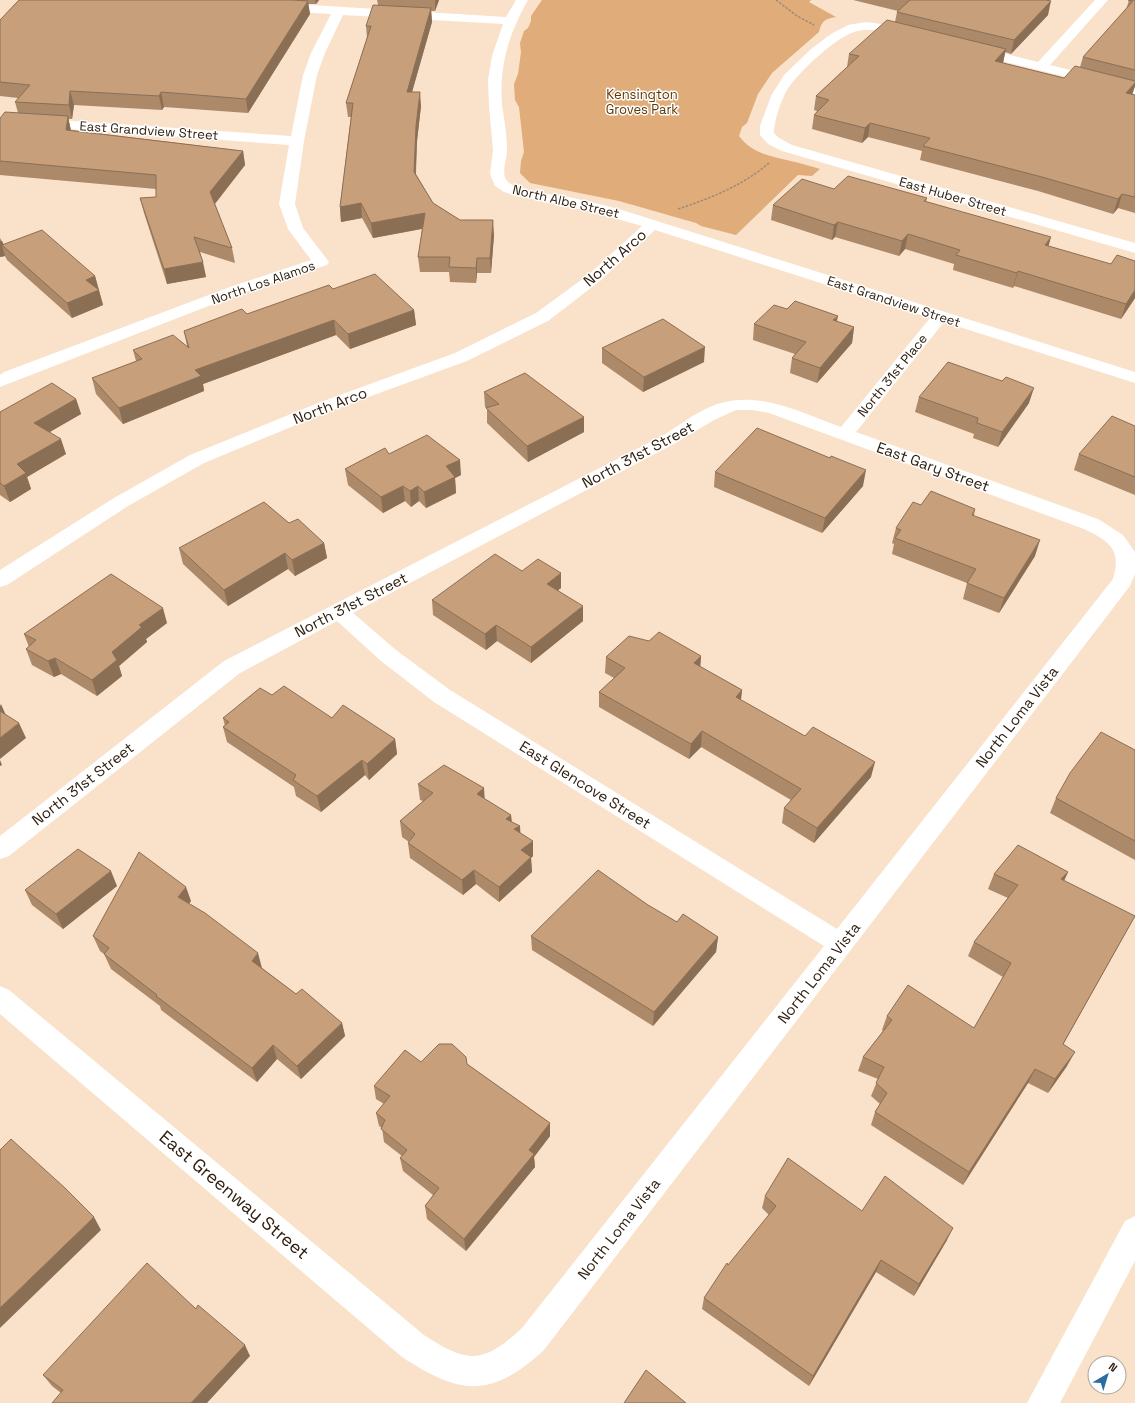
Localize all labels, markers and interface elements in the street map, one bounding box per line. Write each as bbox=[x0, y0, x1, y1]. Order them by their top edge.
park label: Kensington Groves Park bbox=[606, 86, 678, 118]
street label: East Grandview Street bbox=[79, 117, 219, 144]
street label: East Huber Street bbox=[897, 173, 1009, 220]
street label: North Albe Street bbox=[511, 181, 621, 222]
street label: North Arco bbox=[579, 225, 650, 290]
street label: North Los Alamos bbox=[209, 257, 318, 308]
street label: East Grandview Street bbox=[825, 272, 963, 331]
street label: North 31st Place bbox=[854, 330, 931, 420]
street label: North Arco bbox=[290, 383, 370, 428]
street label: North 31st Street bbox=[578, 417, 697, 492]
street label: East Gary Street bbox=[874, 437, 992, 496]
street label: North 31st Street bbox=[291, 568, 411, 641]
street label: North Loma Vista bbox=[971, 662, 1062, 771]
street label: East Glencove Street bbox=[516, 736, 655, 833]
street label: North 31st Street bbox=[28, 738, 138, 829]
street label: North Loma Vista bbox=[773, 918, 864, 1027]
street label: East Greenway Street bbox=[155, 1125, 314, 1264]
street label: North Loma Vista bbox=[573, 1174, 664, 1283]
north arrow bbox=[1087, 1355, 1127, 1395]
text: N bbox=[1106, 1359, 1120, 1375]

